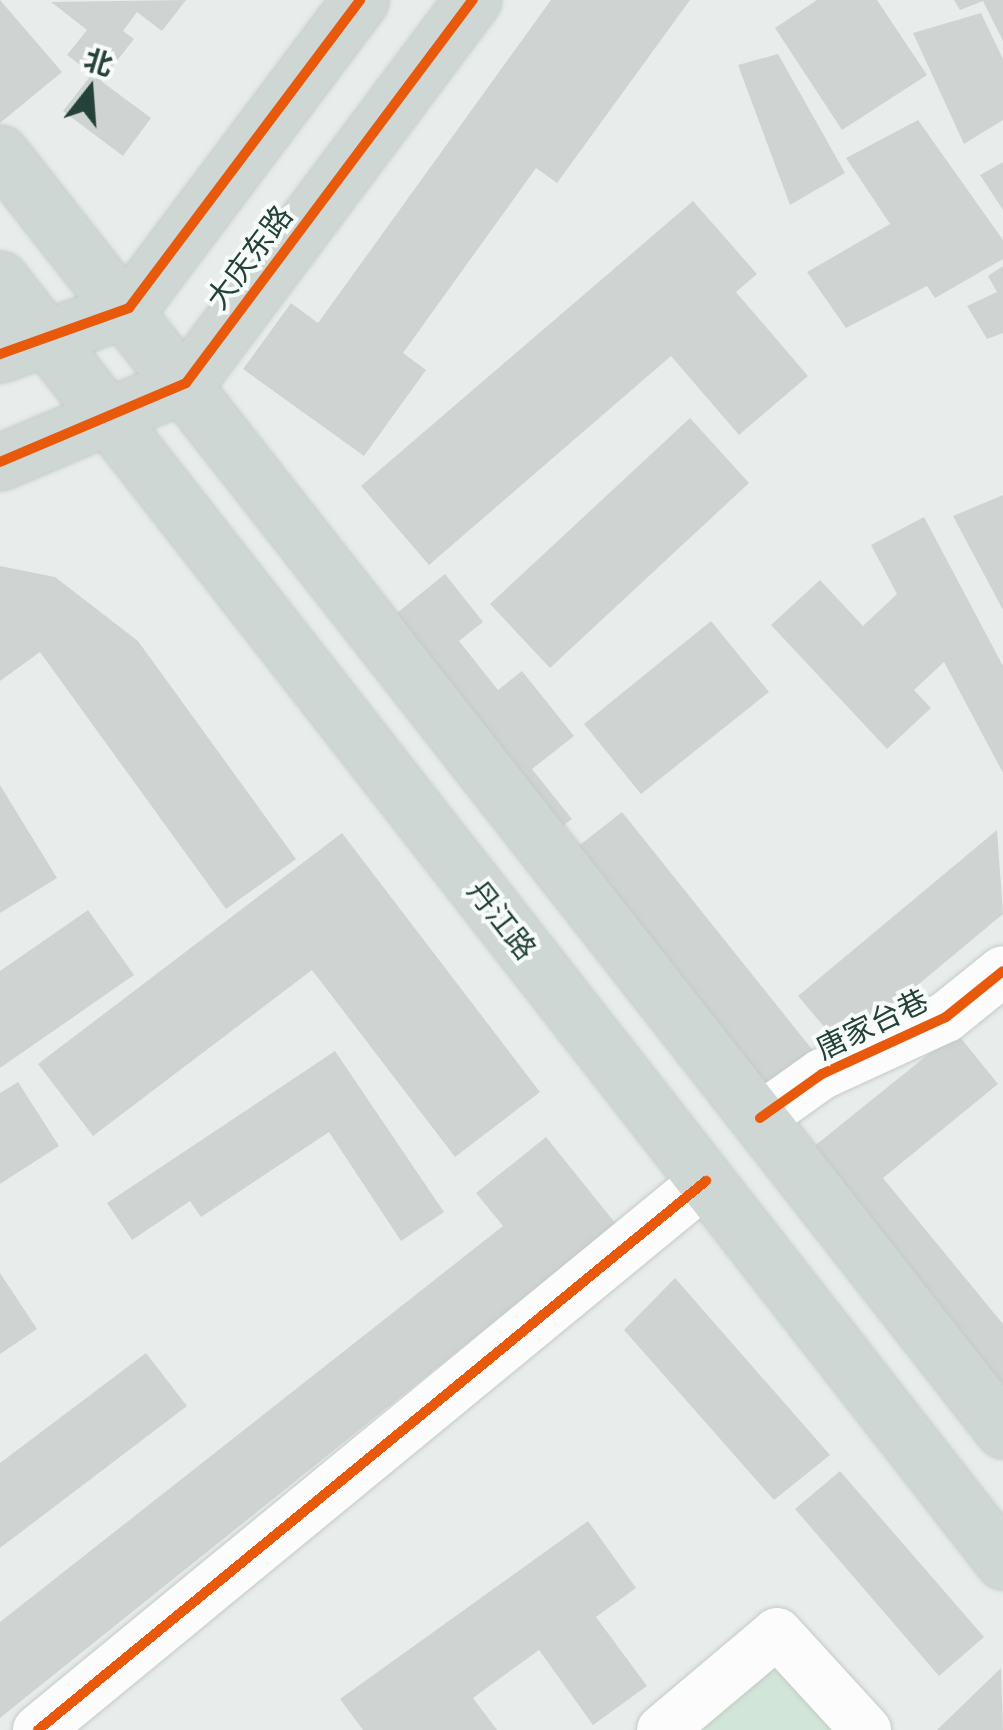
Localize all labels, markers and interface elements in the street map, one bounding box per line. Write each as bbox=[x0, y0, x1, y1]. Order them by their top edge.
text: 北 bbox=[80, 39, 118, 84]
north arrow bbox=[40, 40, 140, 140]
street label: 大庆东路 bbox=[199, 198, 299, 316]
street label: 丹江路 bbox=[460, 873, 544, 967]
street label: 唐家台巷 bbox=[810, 982, 934, 1066]

